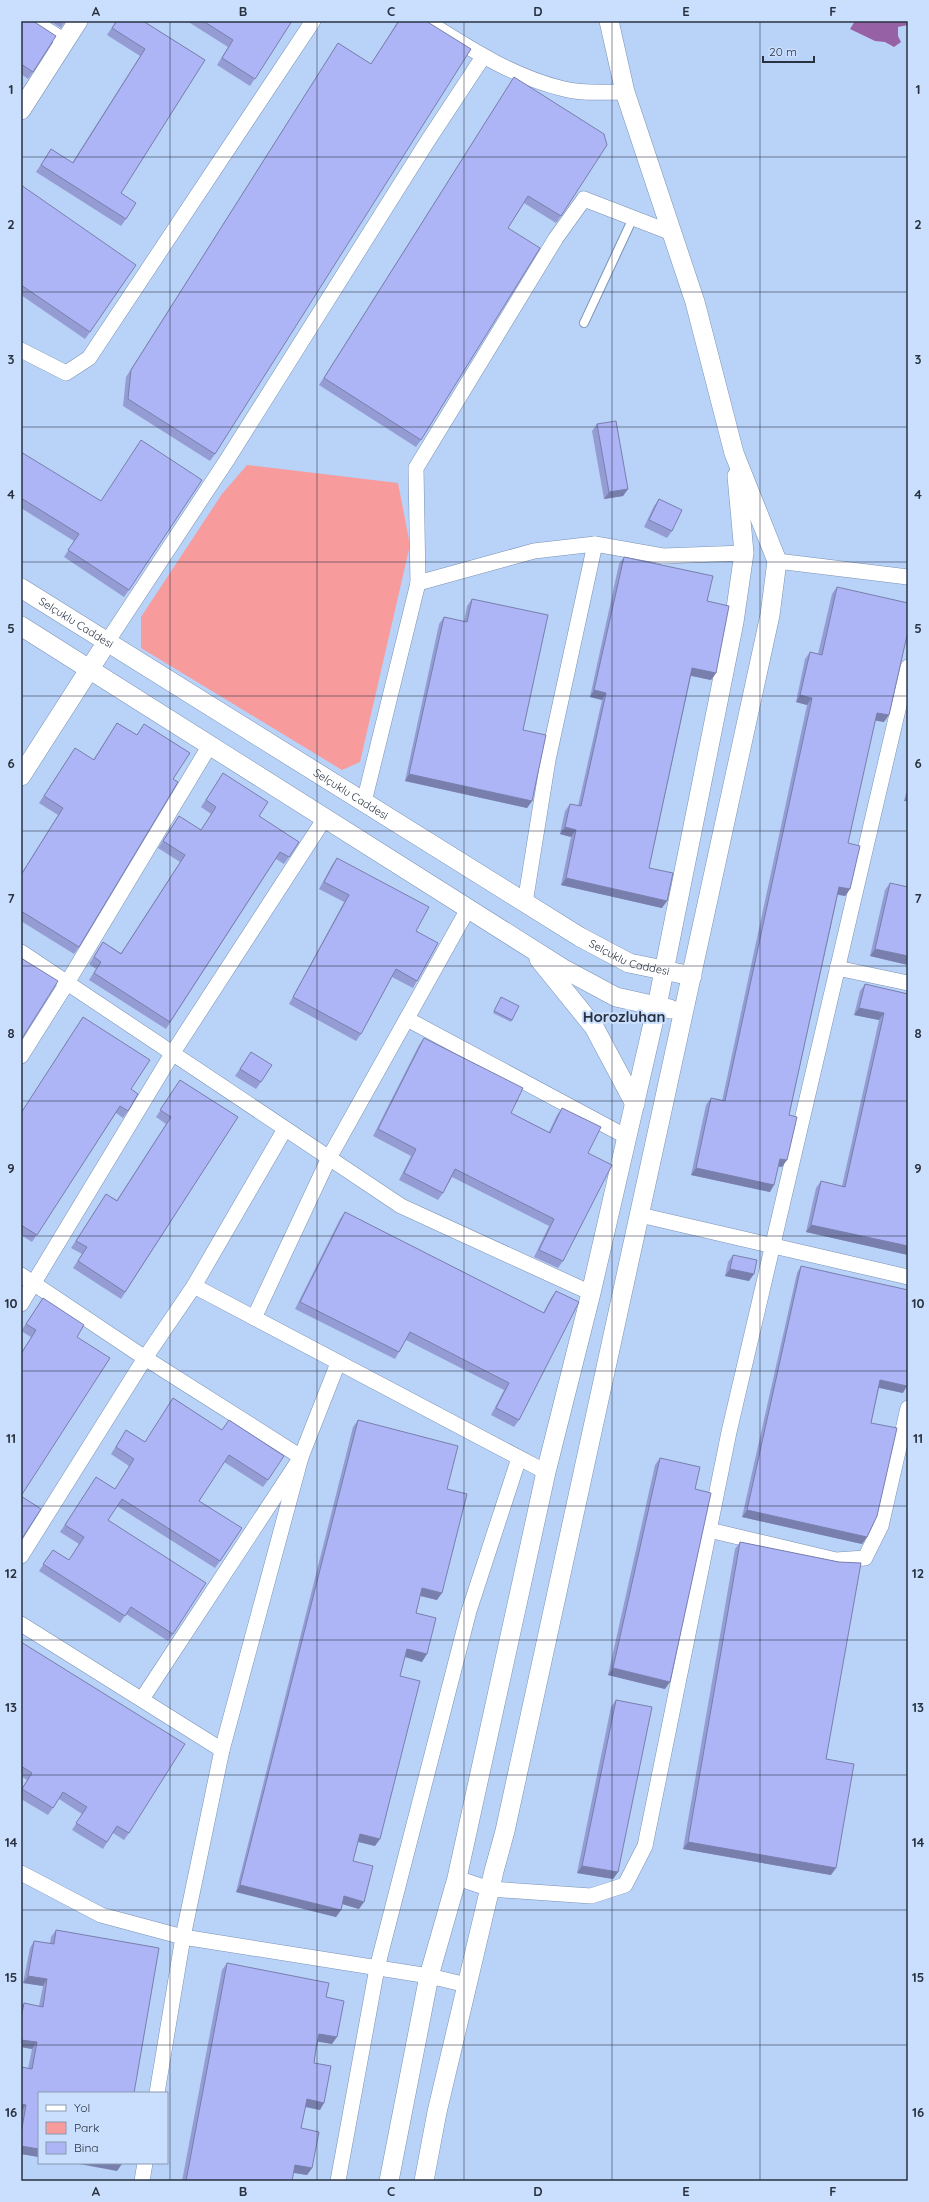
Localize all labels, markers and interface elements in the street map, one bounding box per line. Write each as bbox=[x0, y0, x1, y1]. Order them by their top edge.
text: A bbox=[92, 3, 101, 19]
text: B bbox=[239, 3, 247, 19]
text: C bbox=[387, 3, 395, 19]
text: D bbox=[533, 3, 543, 19]
text: E bbox=[682, 3, 690, 19]
text: F bbox=[829, 3, 837, 19]
scale bar bbox=[763, 38, 814, 64]
text: 20 m bbox=[769, 44, 797, 59]
text: 1 bbox=[8, 81, 14, 97]
text: 1 bbox=[915, 81, 921, 97]
text: 2 bbox=[7, 216, 15, 232]
text: 2 bbox=[914, 216, 922, 232]
text: 3 bbox=[8, 351, 15, 367]
text: 3 bbox=[915, 351, 922, 367]
text: 4 bbox=[7, 486, 15, 502]
text: 4 bbox=[914, 486, 922, 502]
street label: Selçuklu Caddesi bbox=[36, 594, 116, 651]
text: 5 bbox=[7, 620, 15, 636]
text: 5 bbox=[914, 620, 922, 636]
text: 6 bbox=[7, 755, 15, 771]
text: 6 bbox=[914, 755, 922, 771]
street label: Selçuklu Caddesi bbox=[311, 765, 391, 823]
text: 7 bbox=[7, 890, 15, 906]
text: 7 bbox=[914, 890, 922, 906]
street label: Selçuklu Caddesi bbox=[587, 936, 671, 978]
district label: Horozluhan bbox=[583, 1007, 665, 1026]
text: 8 bbox=[7, 1025, 15, 1041]
text: 8 bbox=[914, 1025, 922, 1041]
text: 9 bbox=[7, 1160, 15, 1176]
text: 9 bbox=[914, 1160, 922, 1176]
text: 10 bbox=[4, 1295, 18, 1311]
text: 10 bbox=[911, 1295, 925, 1311]
text: 11 bbox=[6, 1430, 16, 1446]
text: 11 bbox=[913, 1430, 923, 1446]
text: 12 bbox=[5, 1565, 17, 1581]
text: 12 bbox=[912, 1565, 924, 1581]
text: 13 bbox=[5, 1699, 17, 1715]
text: 13 bbox=[912, 1699, 924, 1715]
text: 14 bbox=[5, 1834, 18, 1850]
text: 14 bbox=[912, 1834, 925, 1850]
text: 15 bbox=[5, 1969, 17, 1985]
text: 15 bbox=[912, 1969, 924, 1985]
legend bbox=[38, 2092, 168, 2164]
text: Yol bbox=[74, 2100, 90, 2115]
text: 16 bbox=[5, 2104, 17, 2120]
text: 16 bbox=[912, 2104, 924, 2120]
text: Park bbox=[74, 2120, 99, 2135]
text: Bina bbox=[74, 2140, 99, 2155]
text: A bbox=[92, 2183, 101, 2199]
text: B bbox=[239, 2183, 247, 2199]
text: C bbox=[387, 2183, 395, 2199]
text: D bbox=[533, 2183, 543, 2199]
text: E bbox=[682, 2183, 690, 2199]
text: F bbox=[829, 2183, 837, 2199]

